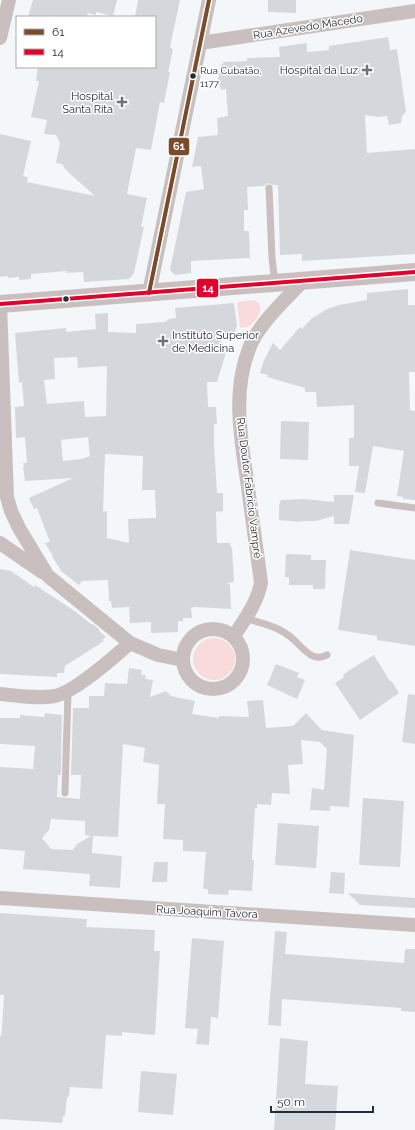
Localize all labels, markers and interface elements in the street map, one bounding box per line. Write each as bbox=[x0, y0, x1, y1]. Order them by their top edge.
street label: Rua Azevedo Macedo bbox=[252, 12, 364, 42]
legend bbox=[16, 16, 156, 68]
text: 61 bbox=[52, 25, 64, 39]
text: 14 bbox=[52, 45, 64, 59]
place label: Hospital da Luz bbox=[280, 64, 359, 77]
marker: Hospital da Luz bbox=[361, 64, 373, 76]
place label: Rua Cubatão, 1177 bbox=[200, 65, 262, 89]
marker: Rua Cubatão, 1177 bbox=[188, 71, 198, 81]
place label: Hospital Santa Rita bbox=[62, 90, 113, 116]
marker: Hospital Santa Rita bbox=[116, 96, 128, 108]
line badge: 61 bbox=[168, 137, 190, 156]
text: 61 bbox=[173, 140, 186, 153]
line badge: 14 bbox=[196, 278, 219, 298]
text: 14 bbox=[202, 282, 214, 295]
unlabelled marker bbox=[61, 294, 71, 304]
place label: Instituto Superior de Medicina bbox=[172, 329, 259, 355]
marker: Instituto Superior de Medicina bbox=[157, 335, 169, 347]
street label: Rua Doutor Fabrício Vampré bbox=[234, 417, 264, 560]
street label: Rua Joaquim Távora bbox=[156, 903, 258, 921]
scale bar bbox=[271, 1088, 373, 1114]
text: 50 m bbox=[277, 1095, 305, 1109]

